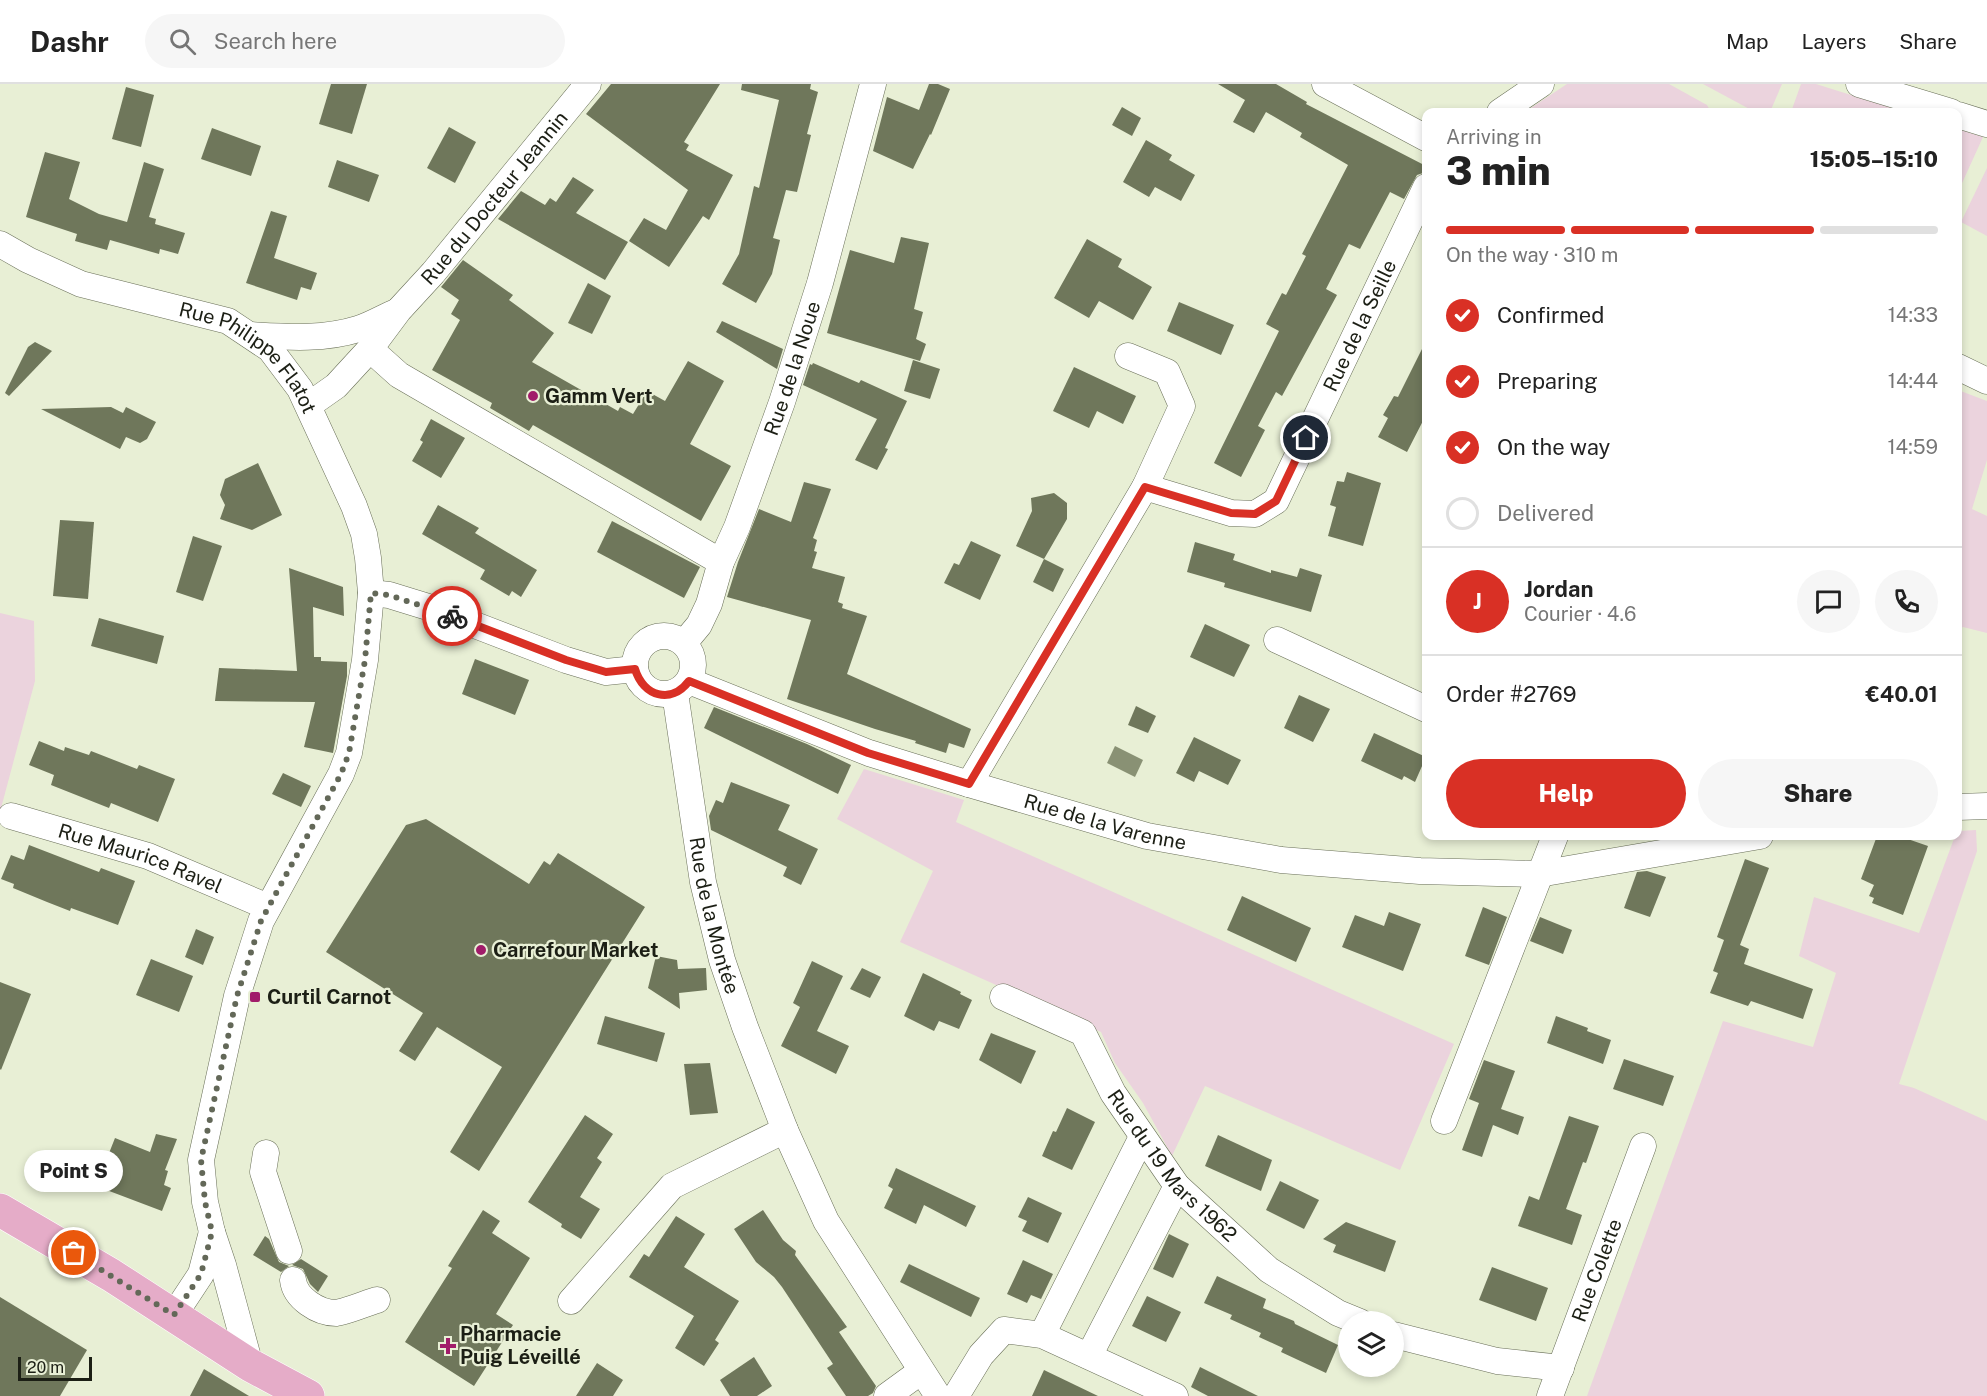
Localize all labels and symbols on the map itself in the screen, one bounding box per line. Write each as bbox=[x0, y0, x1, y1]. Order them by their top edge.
street label: Rue du Docteur Jeannin bbox=[416, 106, 573, 290]
street label: Rue de la Seille bbox=[1318, 256, 1402, 395]
street label: Rue Philippe Flatot bbox=[177, 297, 322, 417]
street label: Rue de la Noue bbox=[759, 298, 825, 439]
place label: Gamm Vert bbox=[545, 384, 653, 408]
marker: Gamm Vert bbox=[526, 389, 540, 403]
pin bbox=[1280, 412, 1331, 463]
courier bbox=[422, 586, 482, 646]
street label: Rue de la Varenne bbox=[1021, 789, 1188, 855]
street label: Rue Maurice Ravel bbox=[55, 818, 226, 898]
street label: Rue de la Montée bbox=[684, 835, 745, 997]
place label: Carrefour Market bbox=[493, 938, 659, 962]
marker: Carrefour Market bbox=[474, 943, 488, 957]
place label: Curtil Carnot bbox=[267, 985, 391, 1009]
marker: Curtil Carnot bbox=[248, 990, 262, 1004]
street label: Rue du 19 Mars 1962 bbox=[1102, 1085, 1242, 1247]
callout: Point S bbox=[25, 1151, 124, 1193]
street label: Rue Colette bbox=[1567, 1216, 1627, 1325]
pin bbox=[48, 1227, 99, 1278]
place label: Pharmacie Puig Léveillé bbox=[460, 1322, 581, 1369]
marker: Pharmacie Puig Léveillé bbox=[441, 1339, 455, 1353]
scale bar bbox=[18, 1354, 92, 1382]

